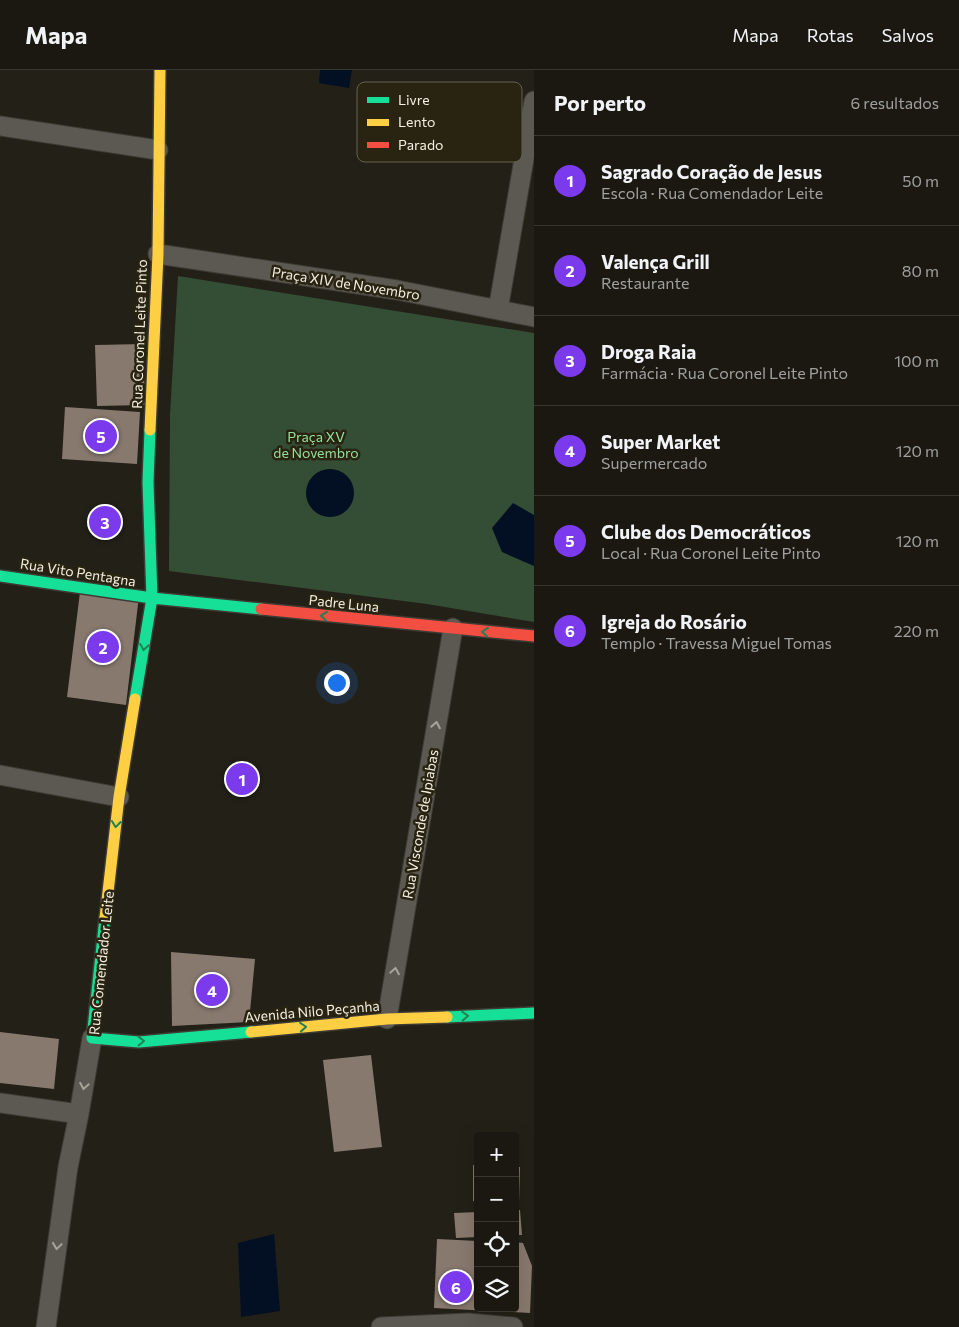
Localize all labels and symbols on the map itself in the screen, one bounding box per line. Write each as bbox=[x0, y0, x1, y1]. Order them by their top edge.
legend bbox=[357, 82, 522, 162]
text: Livre bbox=[398, 91, 430, 108]
text: Lento bbox=[398, 113, 435, 130]
text: Parado bbox=[398, 136, 443, 153]
street label: Rua Coronel Leite Pinto bbox=[128, 259, 150, 409]
street label: Praça XIV de Novembro bbox=[271, 263, 421, 303]
pin: 5 bbox=[85, 417, 117, 455]
park label: Praça XV de Novembro bbox=[273, 428, 359, 461]
pin: 3 bbox=[89, 503, 121, 541]
street label: Rua Vito Pentagna bbox=[19, 554, 137, 590]
street label: Padre Luna bbox=[308, 591, 380, 615]
one-way arrow bbox=[319, 610, 327, 621]
one-way arrow bbox=[481, 626, 489, 637]
pin: 2 bbox=[87, 628, 119, 666]
one-way arrow bbox=[139, 642, 149, 651]
your location bbox=[324, 670, 350, 696]
one-way arrow bbox=[431, 720, 441, 729]
street label: Rua Visconde de Ipiabas bbox=[398, 748, 442, 900]
pin: 1 bbox=[226, 760, 258, 798]
one-way arrow bbox=[111, 821, 122, 829]
street label: Rua Comendador Leite bbox=[85, 890, 117, 1036]
one-way arrow bbox=[389, 967, 399, 976]
pin: 4 bbox=[196, 971, 228, 1009]
street label: Avenida Nilo Peçanha bbox=[244, 997, 380, 1025]
one-way arrow bbox=[462, 1011, 469, 1021]
one-way arrow bbox=[299, 1022, 307, 1033]
one-way arrow bbox=[138, 1036, 145, 1046]
one-way arrow bbox=[80, 1082, 90, 1091]
one-way arrow bbox=[52, 1243, 63, 1251]
pin: 6 bbox=[440, 1268, 472, 1306]

